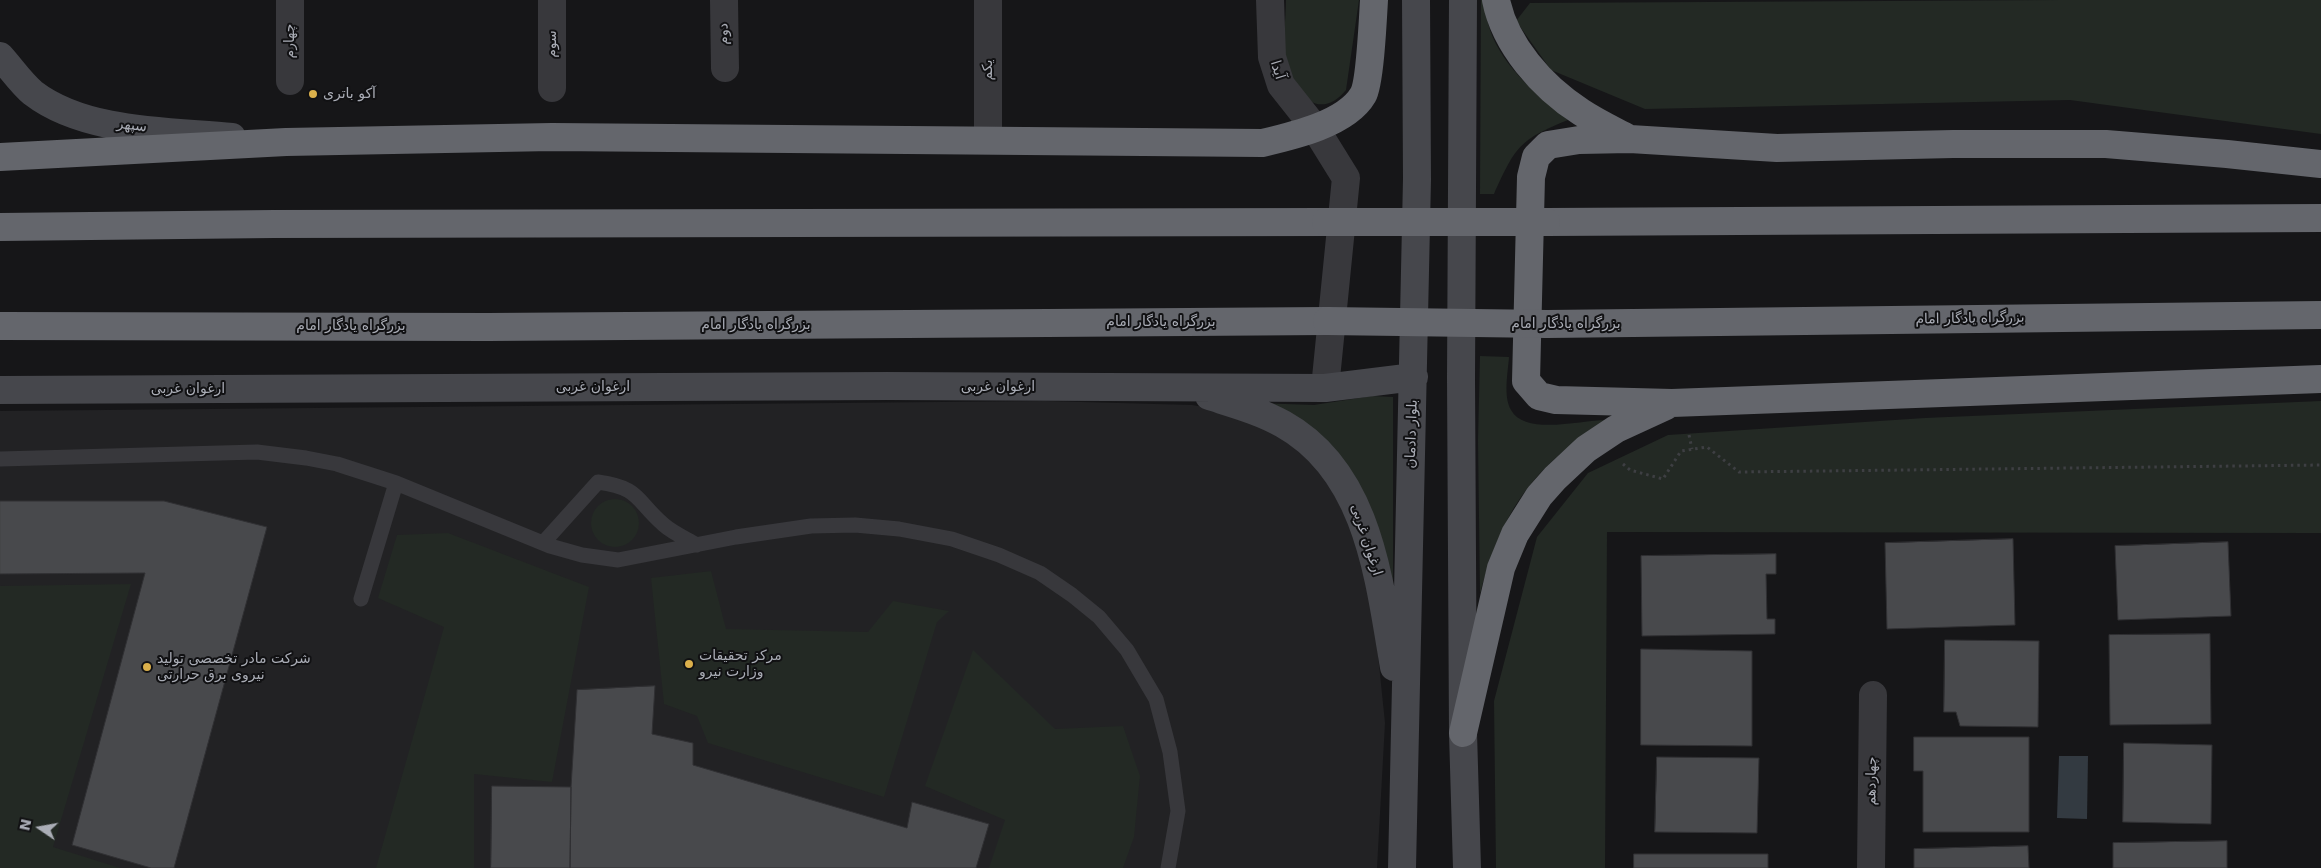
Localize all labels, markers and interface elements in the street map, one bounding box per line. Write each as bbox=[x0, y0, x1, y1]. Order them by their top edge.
street label: دوم bbox=[715, 23, 733, 45]
street label: چهارم bbox=[282, 24, 298, 58]
street label: سوم bbox=[544, 30, 560, 58]
street label: آیدا bbox=[1266, 58, 1288, 82]
street label: یکم bbox=[980, 60, 996, 80]
place label: آکو باتری bbox=[323, 86, 376, 102]
marker: آکو باتری bbox=[307, 88, 319, 100]
street label: سپهر bbox=[116, 116, 148, 136]
street label: بزرگراه یادگار امام bbox=[1915, 310, 2025, 328]
street label: بزرگراه یادگار امام bbox=[1106, 314, 1216, 330]
street label: بزرگراه یادگار امام bbox=[1511, 316, 1621, 332]
street label: بزرگراه یادگار امام bbox=[701, 317, 811, 333]
street label: بزرگراه یادگار امام bbox=[296, 318, 406, 334]
street label: ارغوان غربی bbox=[556, 379, 630, 395]
street label: ارغوان غربی bbox=[961, 379, 1035, 395]
street label: ارغوان غربی bbox=[151, 381, 225, 397]
street label: بلوار دادمان bbox=[1402, 399, 1422, 469]
street label: ارغوان غربی bbox=[1347, 502, 1385, 578]
place label: مرکز تحقیقات وزارت نیرو bbox=[699, 648, 782, 680]
place label: شرکت مادر تخصصی تولید نیروی برق حرارتی bbox=[157, 651, 311, 684]
marker: مرکز تحقیقات وزارت نیرو bbox=[683, 658, 695, 670]
marker: شرکت مادر تخصصی تولید نیروی برق حرارتی bbox=[141, 661, 153, 673]
street label: چهاردهم bbox=[1863, 756, 1881, 806]
north arrow bbox=[15, 803, 65, 853]
text: N bbox=[16, 817, 34, 832]

